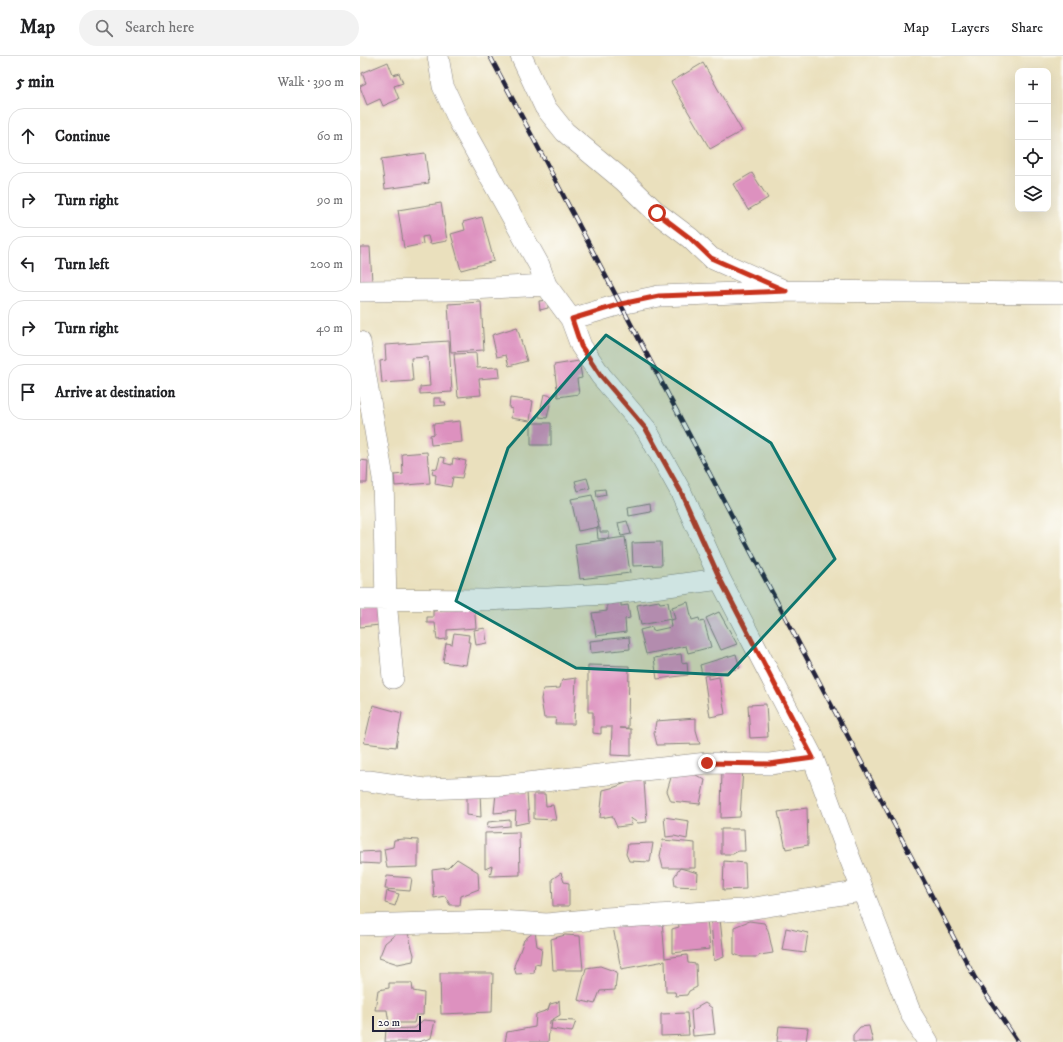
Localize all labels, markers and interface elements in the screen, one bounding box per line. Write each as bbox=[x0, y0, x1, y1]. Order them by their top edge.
search box bbox=[79, 10, 359, 46]
text: Map bbox=[20, 16, 55, 39]
icon: search bbox=[93, 17, 115, 39]
text: Search here bbox=[125, 18, 194, 37]
text: Map bbox=[903, 19, 929, 37]
text: Layers bbox=[951, 19, 989, 37]
text: Share bbox=[1011, 19, 1043, 37]
map controls bbox=[1015, 68, 1051, 212]
button: + bbox=[1015, 68, 1051, 104]
text: 5 min bbox=[16, 71, 54, 93]
text: Walk · 390 m bbox=[277, 74, 344, 90]
button: − bbox=[1015, 104, 1051, 140]
icon: ahead bbox=[17, 125, 39, 147]
text: Continue bbox=[55, 127, 110, 146]
text: 60 m bbox=[317, 128, 343, 144]
button: locate bbox=[1015, 140, 1051, 176]
button: layers bbox=[1015, 176, 1051, 212]
icon: right bbox=[17, 189, 39, 211]
text: Turn right bbox=[55, 191, 118, 210]
text: 90 m bbox=[317, 192, 343, 208]
route start bbox=[648, 204, 666, 222]
icon: left bbox=[17, 253, 39, 275]
text: Turn left bbox=[55, 255, 109, 274]
text: 200 m bbox=[310, 256, 343, 272]
icon: right bbox=[17, 317, 39, 339]
text: Turn right bbox=[55, 319, 118, 338]
text: 40 m bbox=[316, 320, 343, 336]
icon: arrive bbox=[17, 381, 39, 403]
text: Arrive at destination bbox=[55, 383, 175, 402]
route end bbox=[698, 754, 716, 772]
scale bar bbox=[372, 1014, 421, 1033]
text: 20 m bbox=[378, 1016, 400, 1030]

